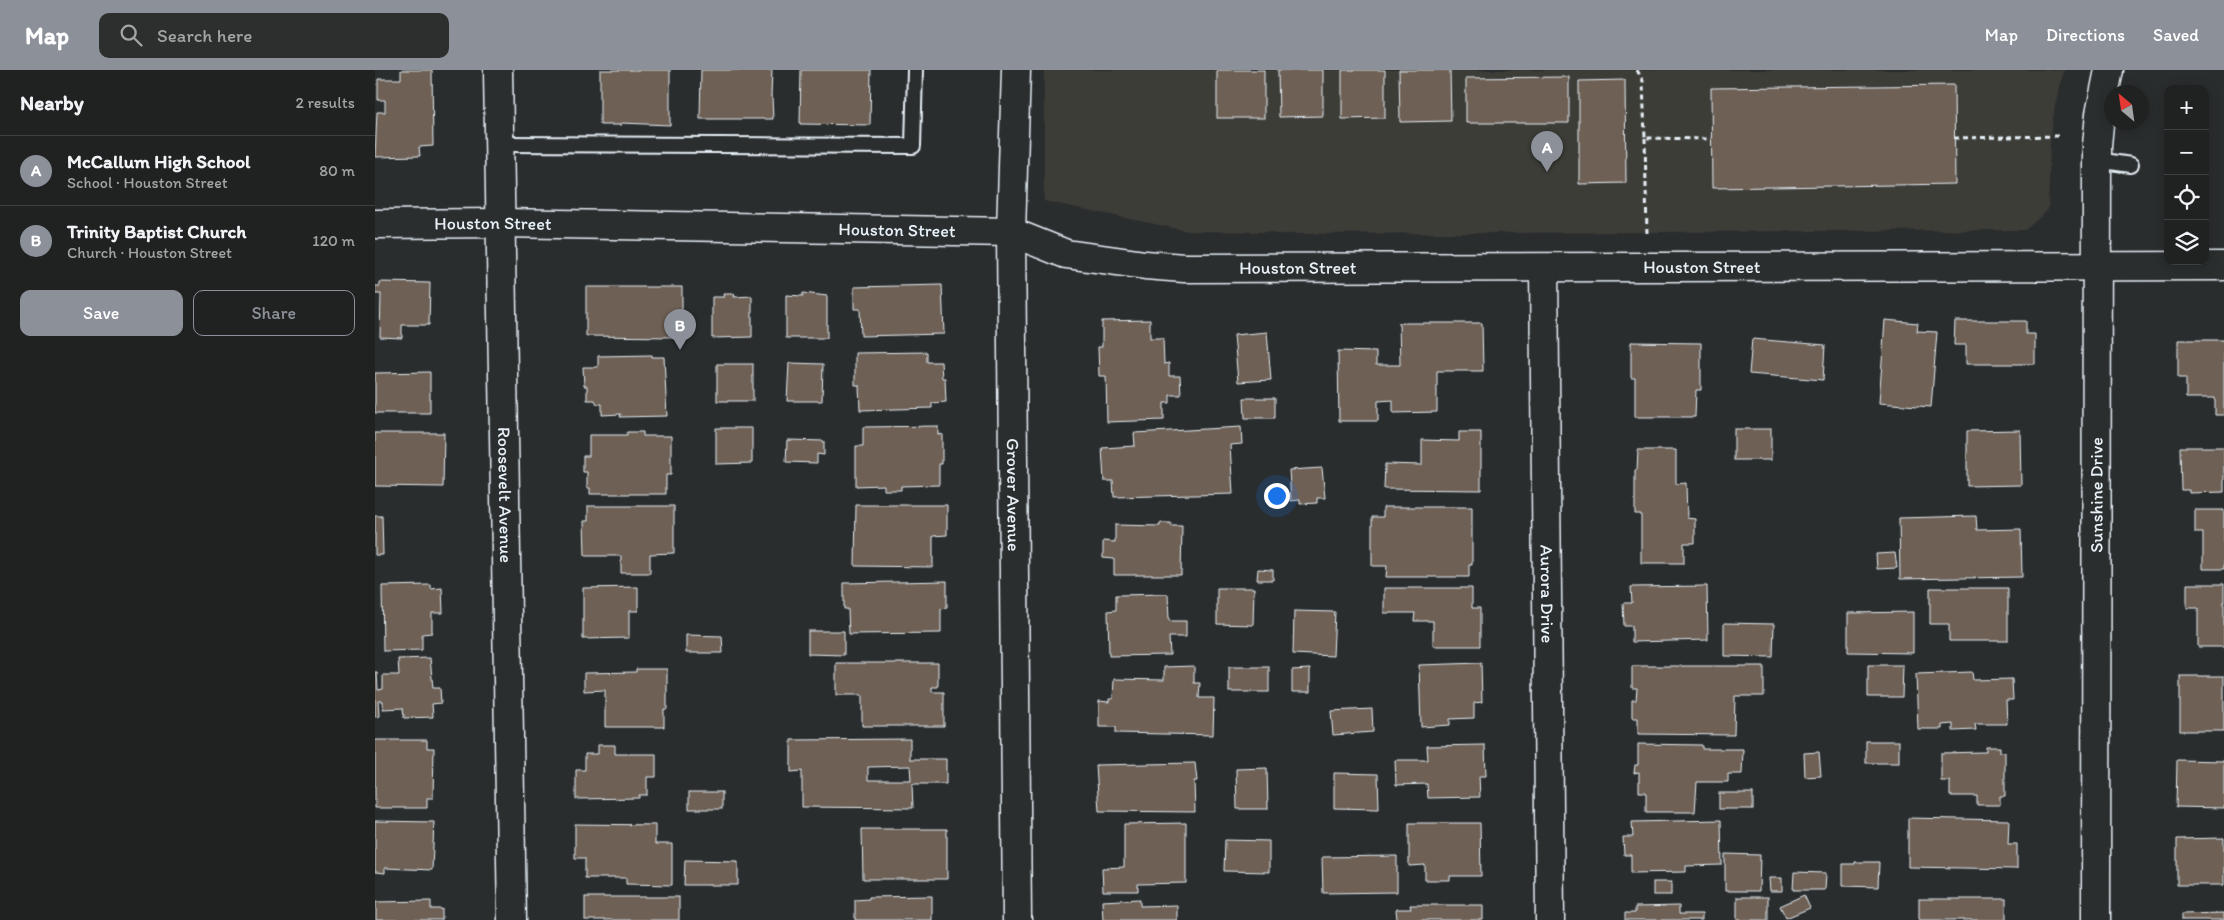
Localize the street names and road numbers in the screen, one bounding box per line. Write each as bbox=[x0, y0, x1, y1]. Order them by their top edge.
street label: Houston Street bbox=[434, 212, 552, 235]
street label: Houston Street bbox=[838, 218, 956, 242]
street label: Houston Street bbox=[1643, 256, 1761, 278]
street label: Houston Street bbox=[1239, 257, 1357, 279]
street label: Roosevelt Avenue bbox=[493, 427, 517, 563]
street label: Sunshine Drive bbox=[2085, 437, 2108, 553]
street label: Grover Avenue bbox=[1002, 438, 1025, 552]
street label: Aurora Drive bbox=[1536, 545, 1558, 643]

